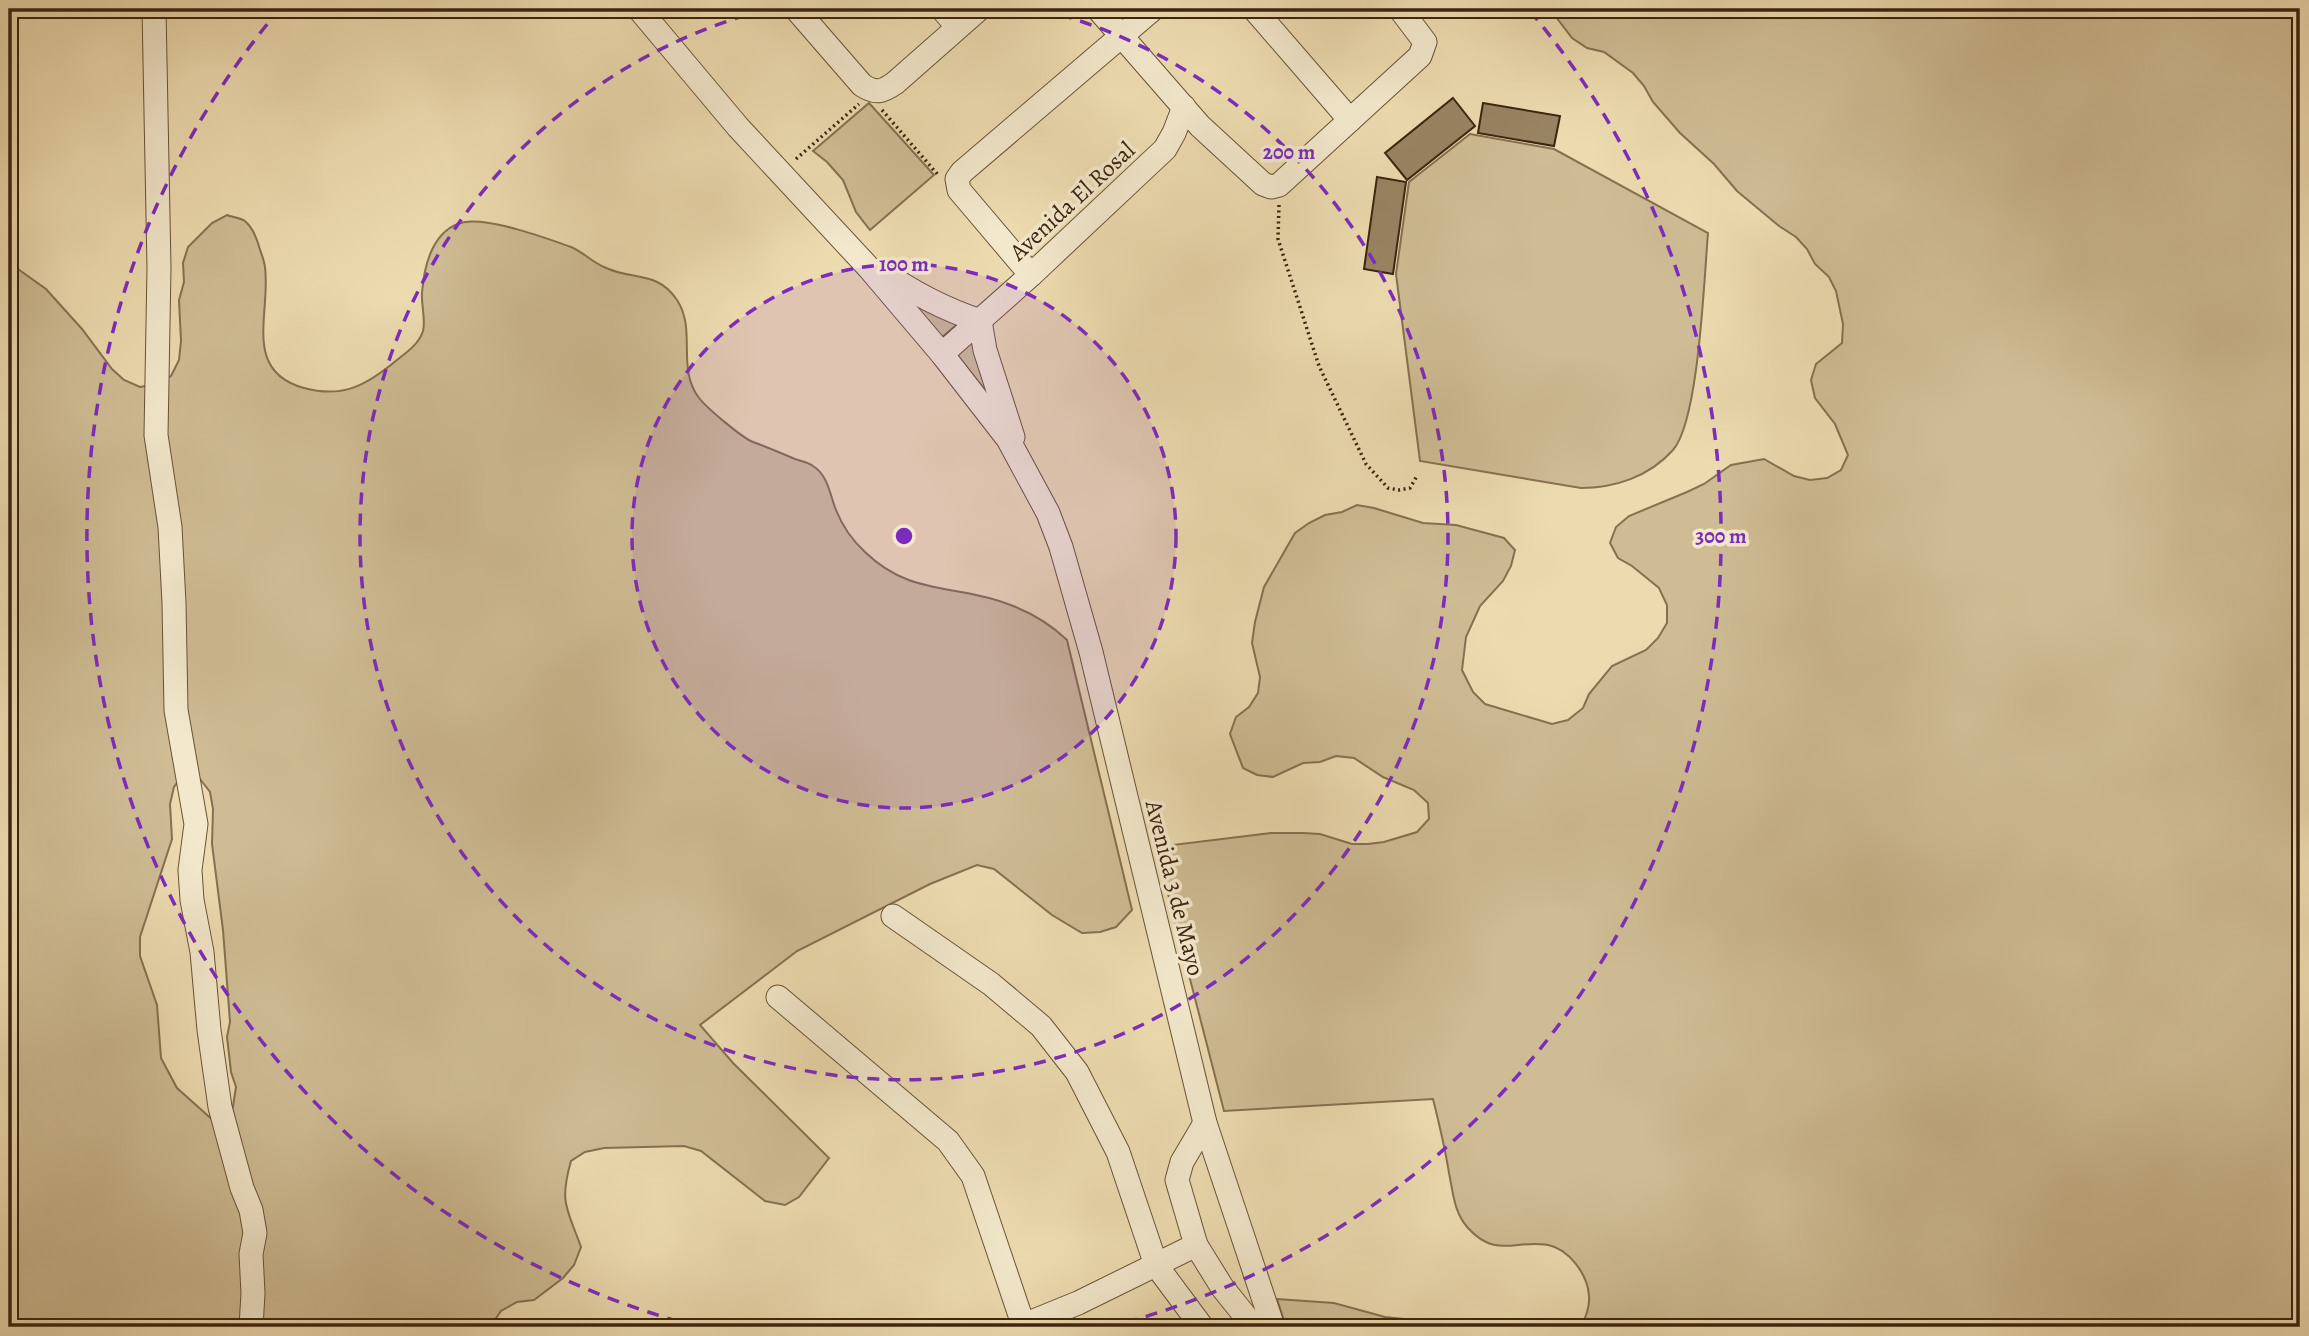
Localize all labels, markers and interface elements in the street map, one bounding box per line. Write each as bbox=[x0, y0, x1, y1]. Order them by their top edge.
street label: Avenida El Rosal bbox=[1002, 134, 1142, 268]
text: 200 m bbox=[1263, 138, 1316, 166]
text: 100 m bbox=[879, 250, 929, 278]
text: 300 m bbox=[1695, 522, 1747, 550]
centre of rings bbox=[892, 524, 916, 548]
street label: Avenida 3 de Mayo bbox=[1138, 796, 1212, 979]

